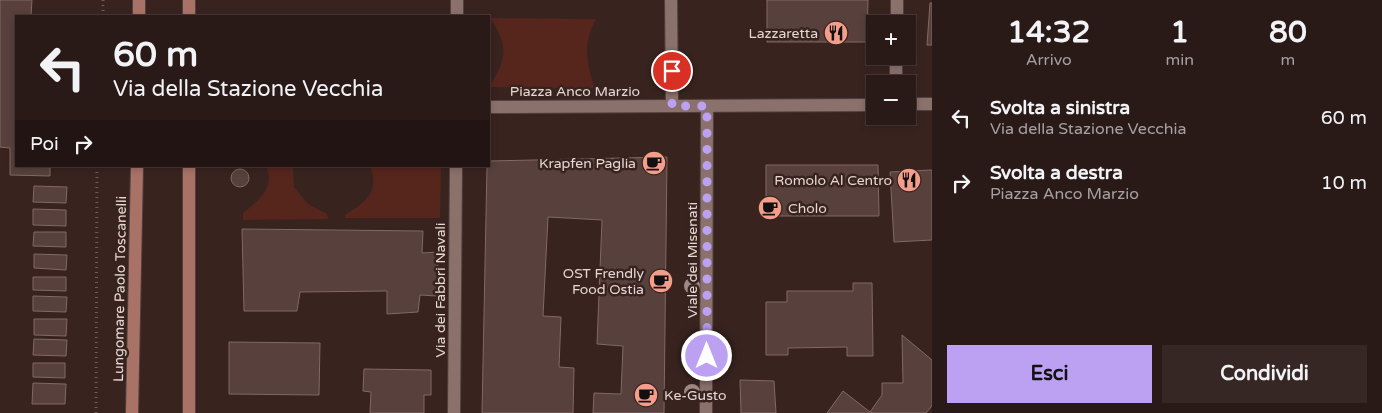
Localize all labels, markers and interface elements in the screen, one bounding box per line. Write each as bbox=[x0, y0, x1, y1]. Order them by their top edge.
text: 14:32 bbox=[1007, 14, 1090, 51]
text: 1 bbox=[1170, 14, 1189, 51]
text: 80 bbox=[1269, 14, 1307, 51]
map controls bbox=[866, 15, 916, 125]
button: + bbox=[866, 15, 916, 65]
restaurant icon: Lazzaretta bbox=[823, 20, 849, 46]
place label: Lazzaretta bbox=[749, 25, 818, 42]
text: 60 m bbox=[113, 34, 198, 76]
icon: left bbox=[30, 35, 95, 100]
pin bbox=[651, 50, 693, 92]
text: Arrivo bbox=[1026, 50, 1072, 70]
text: min bbox=[1166, 50, 1194, 70]
text: m bbox=[1281, 50, 1295, 70]
icon: arrive bbox=[658, 57, 686, 85]
button: − bbox=[866, 75, 916, 125]
text: Via della Stazione Vecchia bbox=[113, 76, 383, 102]
street label: Piazza Anco Marzio bbox=[510, 83, 640, 100]
text: Svolta a sinistra bbox=[990, 97, 1130, 119]
icon: left bbox=[947, 104, 975, 132]
text: 60 m bbox=[1321, 107, 1367, 129]
text: Via della Stazione Vecchia bbox=[990, 119, 1187, 139]
icon: right bbox=[69, 130, 97, 158]
text: Poi bbox=[30, 133, 59, 155]
cafe icon: Krapfen Paglia bbox=[641, 150, 667, 176]
place label: Krapfen Paglia bbox=[539, 155, 636, 172]
text: Svolta a destra bbox=[990, 162, 1123, 184]
restaurant icon: Romolo Al Centro bbox=[896, 167, 922, 193]
icon: right bbox=[947, 169, 975, 197]
place label: Romolo Al Centro bbox=[774, 172, 892, 189]
text: 10 m bbox=[1321, 172, 1367, 194]
text: Piazza Anco Marzio bbox=[990, 184, 1139, 204]
cafe icon: Cholo bbox=[757, 195, 783, 221]
street label: Lungomare Paolo Toscanelli bbox=[110, 196, 130, 382]
place label: Cholo bbox=[788, 200, 827, 217]
street label: Viale dei Misenati bbox=[684, 202, 701, 318]
street label: Via dei Fabbri Navali bbox=[432, 222, 449, 358]
place label: OST Frendly Food Ostia bbox=[563, 265, 644, 298]
cafe icon: OST Frendly Food Ostia bbox=[648, 268, 674, 294]
position arrow bbox=[680, 329, 732, 381]
button: Esci bbox=[947, 345, 1152, 403]
button: Condividi bbox=[1162, 345, 1367, 403]
cafe icon: Ke-Gusto bbox=[633, 382, 659, 408]
place label: Ke-Gusto bbox=[664, 387, 727, 404]

